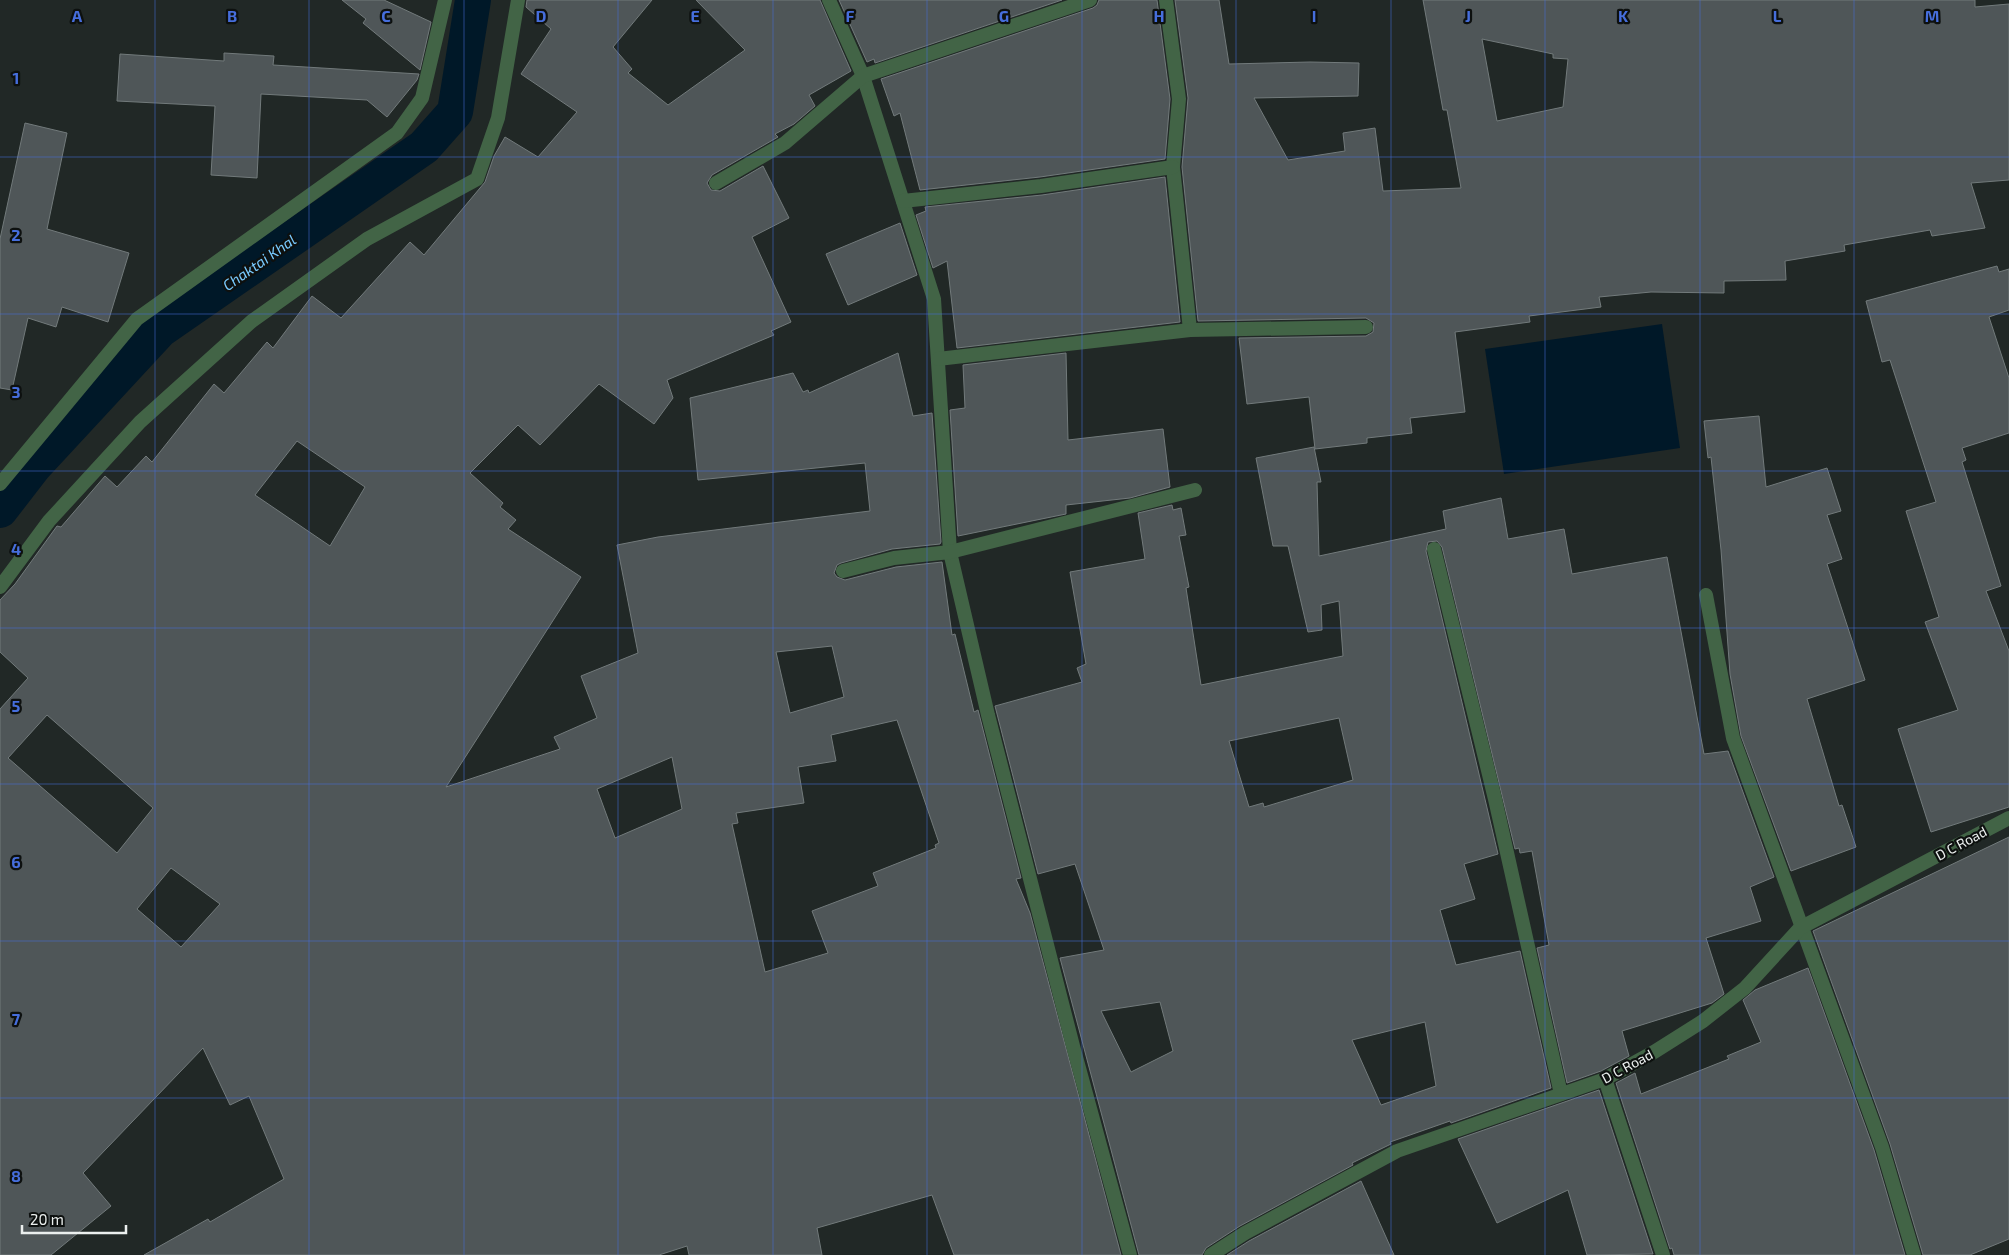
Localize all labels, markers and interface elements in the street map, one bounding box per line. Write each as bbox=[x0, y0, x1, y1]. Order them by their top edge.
text: A bbox=[72, 6, 83, 25]
text: B bbox=[227, 6, 237, 25]
text: C bbox=[381, 6, 391, 25]
text: D bbox=[536, 6, 547, 25]
text: E bbox=[690, 6, 700, 25]
text: F bbox=[846, 6, 855, 25]
text: G bbox=[999, 6, 1009, 25]
text: H bbox=[1153, 6, 1165, 25]
text: I bbox=[1312, 6, 1316, 25]
text: J bbox=[1465, 6, 1471, 25]
text: K bbox=[1618, 6, 1629, 25]
text: L bbox=[1773, 6, 1782, 25]
text: M bbox=[1925, 6, 1939, 25]
text: 1 bbox=[13, 68, 19, 87]
text: 2 bbox=[11, 225, 21, 244]
water label: Chaktai Khal bbox=[219, 230, 299, 294]
text: 3 bbox=[11, 382, 21, 401]
text: 4 bbox=[11, 539, 21, 558]
text: 5 bbox=[12, 696, 21, 715]
street label: D C Road bbox=[1932, 822, 1990, 864]
text: 6 bbox=[11, 852, 21, 871]
text: 7 bbox=[12, 1009, 21, 1028]
street label: D C Road bbox=[1598, 1045, 1656, 1087]
text: 8 bbox=[11, 1166, 21, 1185]
scale bar bbox=[22, 1202, 126, 1234]
text: 20 m bbox=[30, 1210, 64, 1228]

